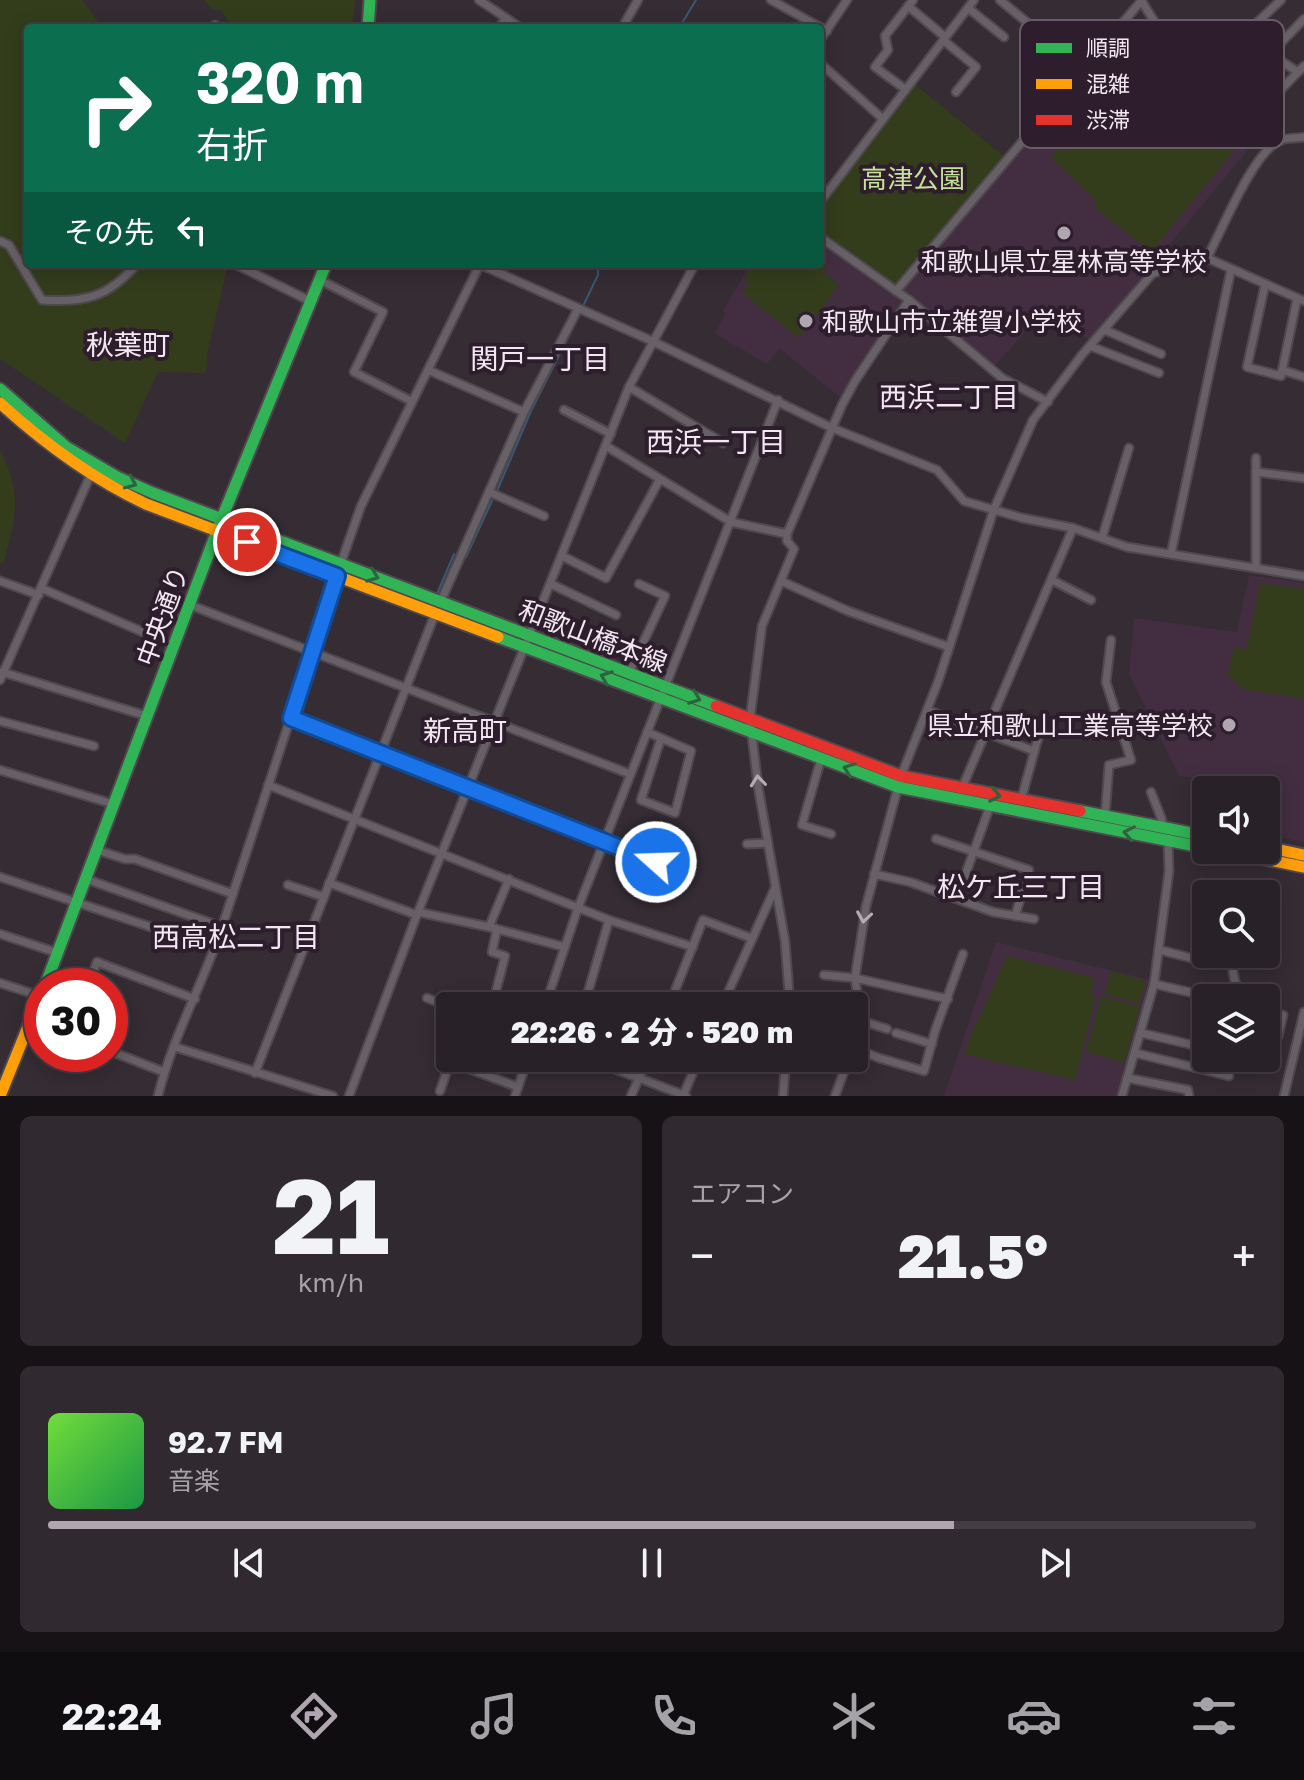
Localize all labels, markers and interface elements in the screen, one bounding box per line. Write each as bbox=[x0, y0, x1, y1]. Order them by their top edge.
legend bbox=[1020, 20, 1284, 148]
text: 順調 bbox=[1086, 34, 1130, 61]
text: 320 m bbox=[196, 48, 364, 115]
icon: right bbox=[64, 56, 168, 160]
text: 混雑 bbox=[1086, 70, 1130, 97]
text: 渋滞 bbox=[1086, 106, 1130, 133]
text: 右折 bbox=[196, 123, 268, 166]
park label: 高津公園 bbox=[861, 163, 965, 194]
icon: left bbox=[170, 208, 214, 252]
text: その先 bbox=[64, 214, 154, 250]
marker: 和歌山県立星林高等学校 bbox=[1055, 224, 1073, 242]
place label: 和歌山県立星林高等学校 bbox=[921, 246, 1207, 277]
place label: 和歌山市立雑賀小学校 bbox=[822, 306, 1082, 337]
marker: 和歌山市立雑賀小学校 bbox=[797, 312, 815, 330]
district label: 秋葉町 bbox=[86, 328, 170, 361]
district label: 関戸一丁目 bbox=[470, 342, 610, 375]
district label: 西浜二丁目 bbox=[879, 380, 1019, 413]
district label: 西浜一丁目 bbox=[646, 425, 786, 458]
one-way arrow bbox=[122, 473, 137, 489]
pin bbox=[213, 508, 281, 576]
icon: arrive bbox=[225, 520, 269, 564]
street label: 中央通り bbox=[130, 562, 194, 670]
one-way arrow bbox=[366, 566, 380, 583]
street label: 和歌山橋本線 bbox=[515, 594, 671, 678]
one-way arrow bbox=[600, 670, 614, 687]
one-way arrow bbox=[687, 688, 701, 705]
place label: 県立和歌山工業高等学校 bbox=[927, 710, 1213, 741]
district label: 新高町 bbox=[423, 714, 507, 747]
marker: 県立和歌山工業高等学校 bbox=[1220, 716, 1238, 734]
one-way arrow bbox=[843, 762, 857, 779]
one-way arrow bbox=[749, 775, 766, 788]
map controls bbox=[1192, 776, 1280, 1072]
button: sound bbox=[1192, 776, 1280, 864]
one-way arrow bbox=[988, 785, 1002, 802]
position arrow bbox=[614, 820, 698, 904]
one-way arrow bbox=[1123, 825, 1137, 842]
district label: 松ケ丘三丁目 bbox=[937, 870, 1105, 903]
button: search bbox=[1192, 880, 1280, 968]
one-way arrow bbox=[857, 910, 874, 924]
district label: 西高松二丁目 bbox=[152, 920, 320, 953]
speed limit sign: 30 bbox=[24, 968, 128, 1072]
button: layers bbox=[1192, 984, 1280, 1072]
text: 22:26 · 2 分 · 520 m bbox=[511, 1014, 793, 1050]
text: 21 bbox=[272, 1152, 390, 1277]
text: エアコン bbox=[690, 1178, 794, 1209]
text: 21.5° bbox=[898, 1219, 1048, 1291]
text: − bbox=[690, 1229, 714, 1282]
text: + bbox=[1232, 1229, 1256, 1282]
text: km/h bbox=[298, 1267, 364, 1298]
text: 92.7 FM bbox=[168, 1424, 283, 1460]
text: 音楽 bbox=[168, 1465, 220, 1496]
icon: previous bbox=[227, 1541, 271, 1585]
icon: pause bbox=[630, 1541, 674, 1585]
icon: next bbox=[1033, 1541, 1077, 1585]
icon: directions bbox=[286, 1688, 342, 1744]
icon: music bbox=[466, 1688, 522, 1744]
icon: phone bbox=[646, 1688, 702, 1744]
icon: climate bbox=[826, 1688, 882, 1744]
icon: car bbox=[1006, 1688, 1062, 1744]
icon: filters bbox=[1186, 1688, 1242, 1744]
text: 22:24 bbox=[62, 1695, 162, 1738]

